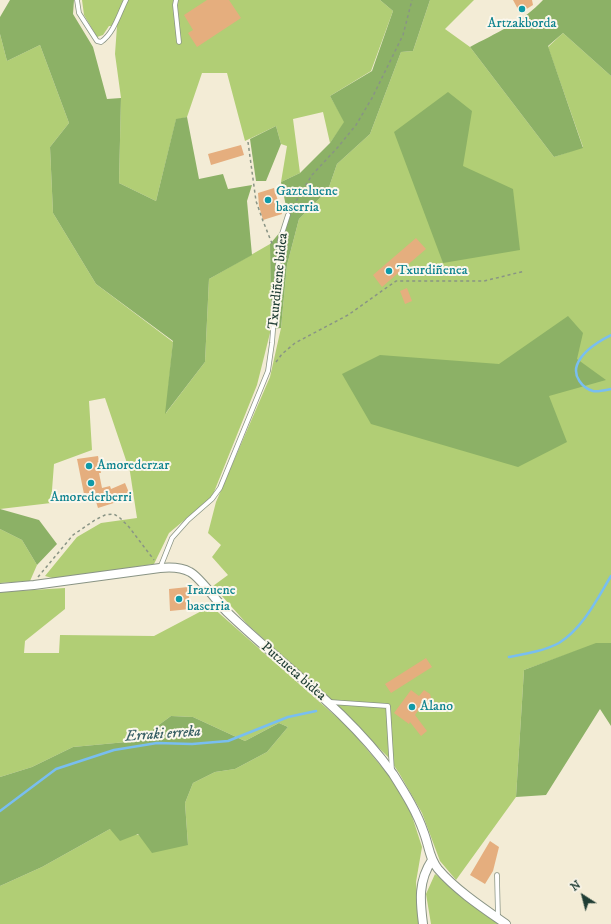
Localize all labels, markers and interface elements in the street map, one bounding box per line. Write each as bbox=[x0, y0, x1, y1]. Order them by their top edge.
marker: Artzakborda bbox=[517, 4, 527, 14]
place label: Artzakborda bbox=[488, 16, 556, 32]
place label: Gazteluene baserria bbox=[276, 184, 338, 216]
marker: Gazteluene baserria bbox=[263, 195, 273, 205]
street label: Txurdiñene bidea bbox=[266, 232, 292, 330]
place label: Txurdiñenea bbox=[397, 263, 468, 279]
marker: Txurdiñenea bbox=[384, 266, 394, 276]
place label: Amorederzar bbox=[97, 458, 169, 474]
marker: Amorederzar bbox=[84, 461, 94, 471]
marker: Amorederberri bbox=[86, 478, 96, 488]
place label: Amorederberri bbox=[50, 490, 132, 506]
place label: Irazuene baserria bbox=[187, 583, 236, 616]
marker: Irazuene baserria bbox=[174, 594, 184, 604]
street label: Putzueta bidea bbox=[257, 639, 329, 705]
place label: Alano bbox=[420, 699, 453, 715]
marker: Alano bbox=[407, 702, 417, 712]
water label: Erraki erreka bbox=[125, 723, 201, 747]
north arrow bbox=[563, 876, 603, 916]
text: N bbox=[568, 878, 584, 895]

